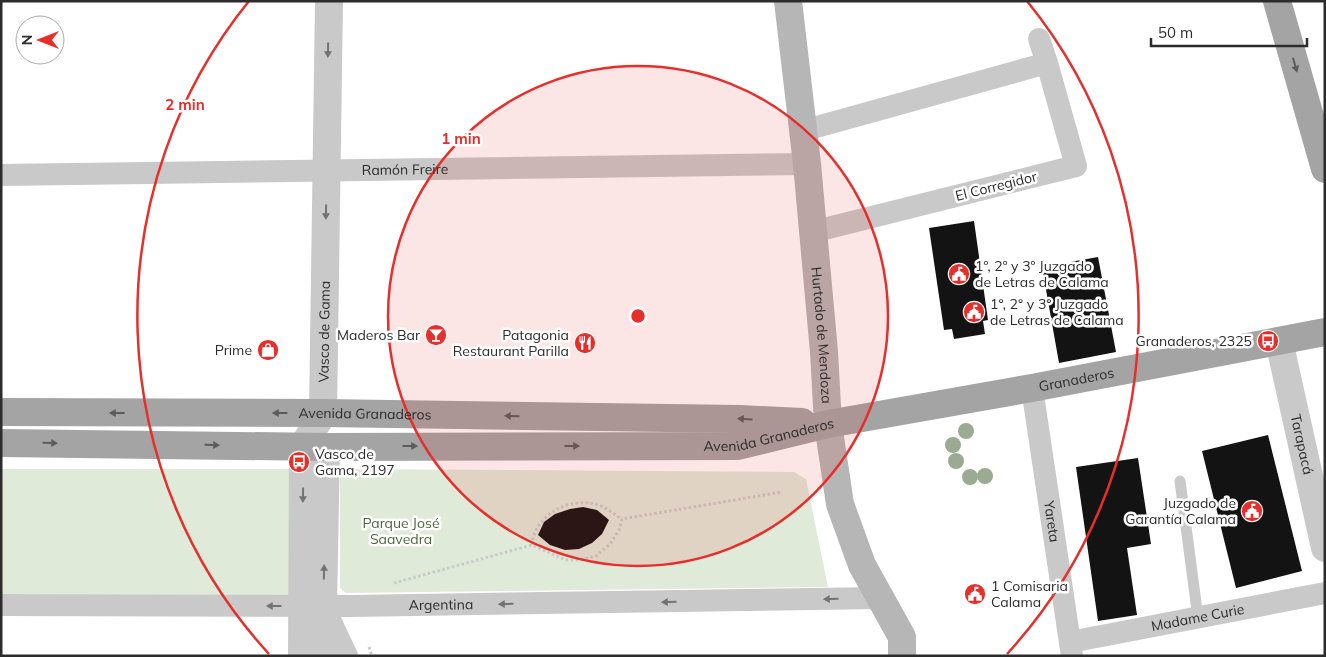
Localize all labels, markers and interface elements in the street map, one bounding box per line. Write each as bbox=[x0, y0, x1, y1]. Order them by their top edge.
north arrow bbox=[15, 15, 65, 65]
scale bar bbox=[1151, 15, 1307, 47]
text: 50 m bbox=[1158, 23, 1193, 42]
text: N bbox=[18, 35, 36, 45]
one-way arrow bbox=[324, 42, 332, 58]
one-way arrow bbox=[1291, 57, 1299, 73]
text: 2 min bbox=[165, 95, 205, 114]
text: 1 min bbox=[441, 129, 481, 148]
street label: Ramón Freire bbox=[362, 160, 448, 179]
street label: El Corregidor bbox=[953, 167, 1039, 205]
one-way arrow bbox=[322, 205, 330, 221]
place label: 1º, 2º y 3º Juzgado de Letras de Calama bbox=[975, 257, 1109, 291]
public building icon: 1º, 2º y 3º Juzgado de Letras de Calama bbox=[947, 262, 971, 286]
street label: Hurtado de Mendoza bbox=[807, 266, 836, 404]
street label: Vasco de Gama bbox=[314, 281, 334, 383]
place label: 1°, 2° y 3° Juzgado de Letras de Calama bbox=[990, 295, 1124, 329]
public building icon: 1°, 2° y 3° Juzgado de Letras de Calama bbox=[962, 300, 986, 324]
centre of rings bbox=[629, 307, 647, 325]
bar icon: Maderos Bar bbox=[424, 323, 448, 347]
place label: Maderos Bar bbox=[337, 326, 421, 344]
place label: Patagonia Restaurant Parilla bbox=[453, 326, 569, 360]
bus stop icon: Granaderos, 2325 bbox=[1256, 329, 1280, 353]
restaurant icon: Patagonia Restaurant Parilla bbox=[573, 331, 597, 355]
place label: Granaderos, 2325 bbox=[1135, 332, 1252, 350]
shop icon: Prime bbox=[256, 338, 280, 362]
place label: Prime bbox=[215, 341, 252, 359]
street label: Granaderos bbox=[1037, 364, 1116, 396]
street label: Avenida Granaderos bbox=[298, 404, 432, 424]
one-way arrow bbox=[109, 408, 125, 416]
one-way arrow bbox=[271, 409, 287, 417]
one-way arrow bbox=[504, 411, 520, 419]
street label: Tarapacá bbox=[1287, 413, 1317, 476]
street label: Avenida Granaderos bbox=[703, 414, 835, 455]
one-way arrow bbox=[736, 415, 752, 423]
one-way arrow bbox=[42, 439, 58, 447]
one-way arrow bbox=[205, 441, 221, 449]
one-way arrow bbox=[402, 442, 418, 450]
one-way arrow bbox=[565, 442, 581, 450]
place label: Vasco de Gama, 2197 bbox=[315, 445, 395, 479]
bus stop icon: Vasco de Gama, 2197 bbox=[287, 450, 311, 474]
one-way arrow bbox=[299, 487, 307, 503]
place label: Juzgado de Garantía Calama bbox=[1125, 494, 1236, 528]
street label: Yareta bbox=[1040, 499, 1064, 544]
public building icon: Juzgado de Garantía Calama bbox=[1240, 499, 1264, 523]
park label: Parque José Saavedra bbox=[362, 514, 440, 548]
one-way arrow bbox=[320, 564, 328, 580]
place label: 1 Comisaria Calama bbox=[991, 577, 1068, 611]
public building icon: 1 Comisaria Calama bbox=[963, 582, 987, 606]
street label: Argentina bbox=[409, 595, 473, 614]
one-way arrow bbox=[823, 595, 839, 603]
one-way arrow bbox=[661, 598, 677, 606]
one-way arrow bbox=[498, 600, 514, 608]
street label: Madame Curie bbox=[1150, 600, 1246, 635]
one-way arrow bbox=[266, 602, 282, 610]

